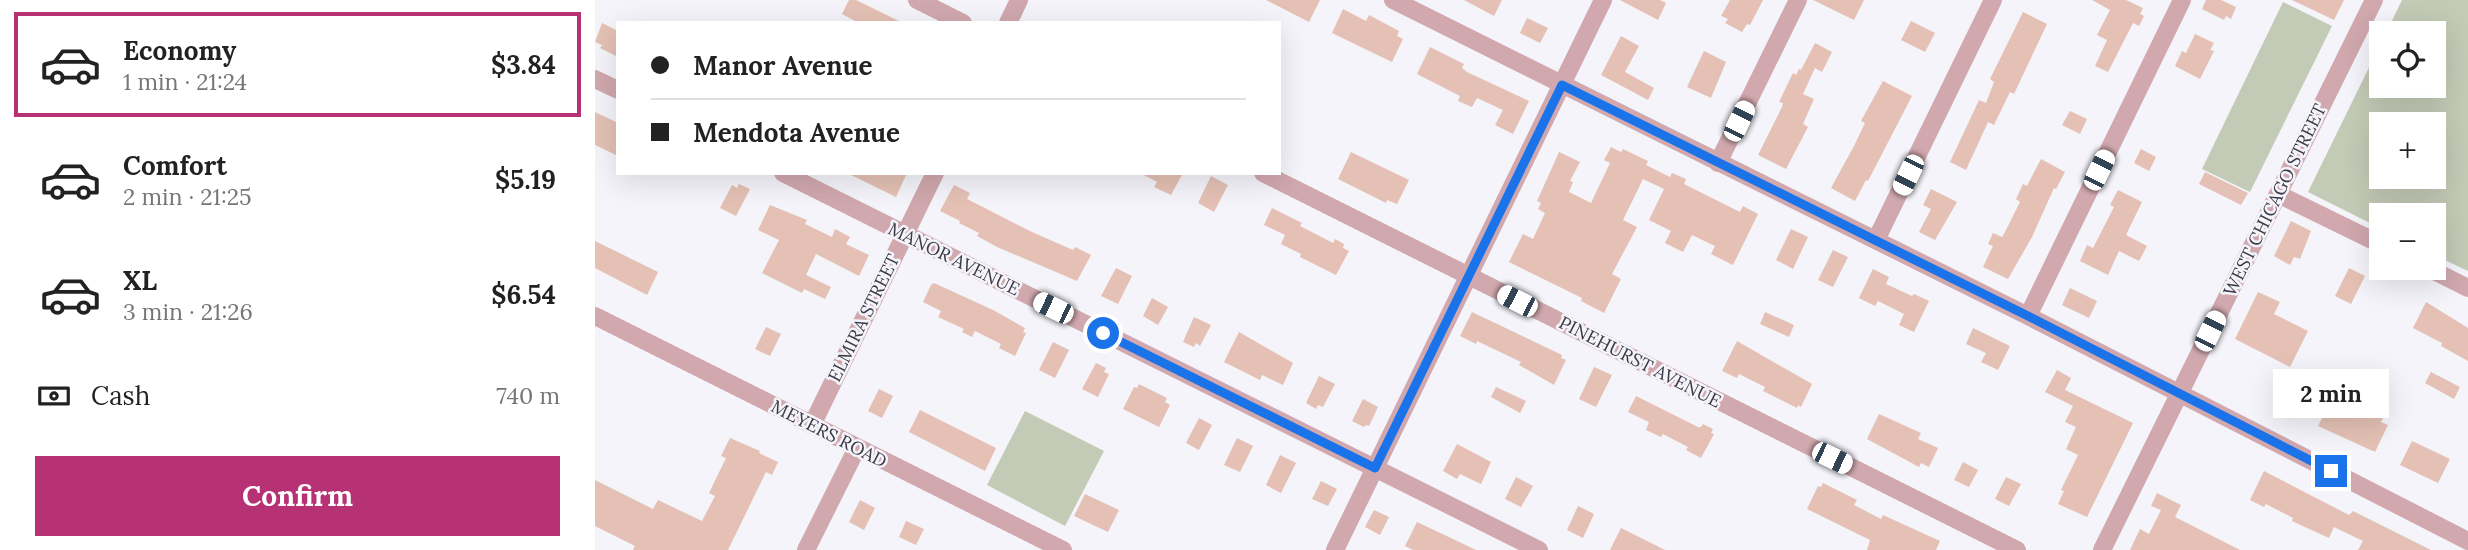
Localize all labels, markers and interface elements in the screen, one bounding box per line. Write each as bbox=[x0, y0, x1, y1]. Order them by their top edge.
map controls bbox=[2369, 21, 2446, 280]
button: locate bbox=[2369, 21, 2446, 98]
icon: car bbox=[39, 33, 102, 96]
text: Economy bbox=[123, 34, 236, 67]
text: $3.84 bbox=[491, 48, 556, 81]
text: Manor Avenue bbox=[693, 49, 873, 82]
text: 1 min · 21:24 bbox=[123, 67, 247, 96]
car bbox=[1721, 98, 1758, 144]
street label: WEST CHICAGO STREET bbox=[2218, 99, 2331, 300]
button: + bbox=[2369, 112, 2446, 189]
text: Mendota Avenue bbox=[693, 116, 900, 149]
car bbox=[2081, 147, 2118, 193]
icon: car bbox=[39, 148, 102, 211]
text: Comfort bbox=[123, 149, 227, 182]
car bbox=[1890, 152, 1927, 198]
text: $5.19 bbox=[495, 163, 556, 196]
text: 2 min · 21:25 bbox=[123, 182, 252, 211]
button: − bbox=[2369, 203, 2446, 280]
street label: MANOR AVENUE bbox=[885, 217, 1024, 300]
street label: ELMIRA STREET bbox=[823, 250, 905, 385]
icon: car bbox=[39, 263, 102, 326]
text: XL bbox=[123, 264, 157, 297]
text: $6.54 bbox=[491, 278, 556, 311]
car bbox=[1494, 282, 1541, 320]
car bbox=[1030, 289, 1077, 327]
text: 3 min · 21:26 bbox=[123, 297, 253, 326]
car bbox=[2192, 308, 2229, 354]
street label: PINEHURST AVENUE bbox=[1555, 311, 1725, 412]
route start bbox=[1087, 317, 1119, 349]
callout: 2 min bbox=[2273, 370, 2389, 419]
icon: cash bbox=[35, 377, 73, 415]
text: Cash bbox=[91, 379, 150, 412]
text: 2 min bbox=[2300, 379, 2362, 408]
text: 740 m bbox=[496, 381, 560, 410]
street label: MEYERS ROAD bbox=[768, 395, 891, 473]
car bbox=[1809, 439, 1856, 477]
route end bbox=[2315, 455, 2347, 487]
button: Confirm bbox=[35, 456, 560, 536]

